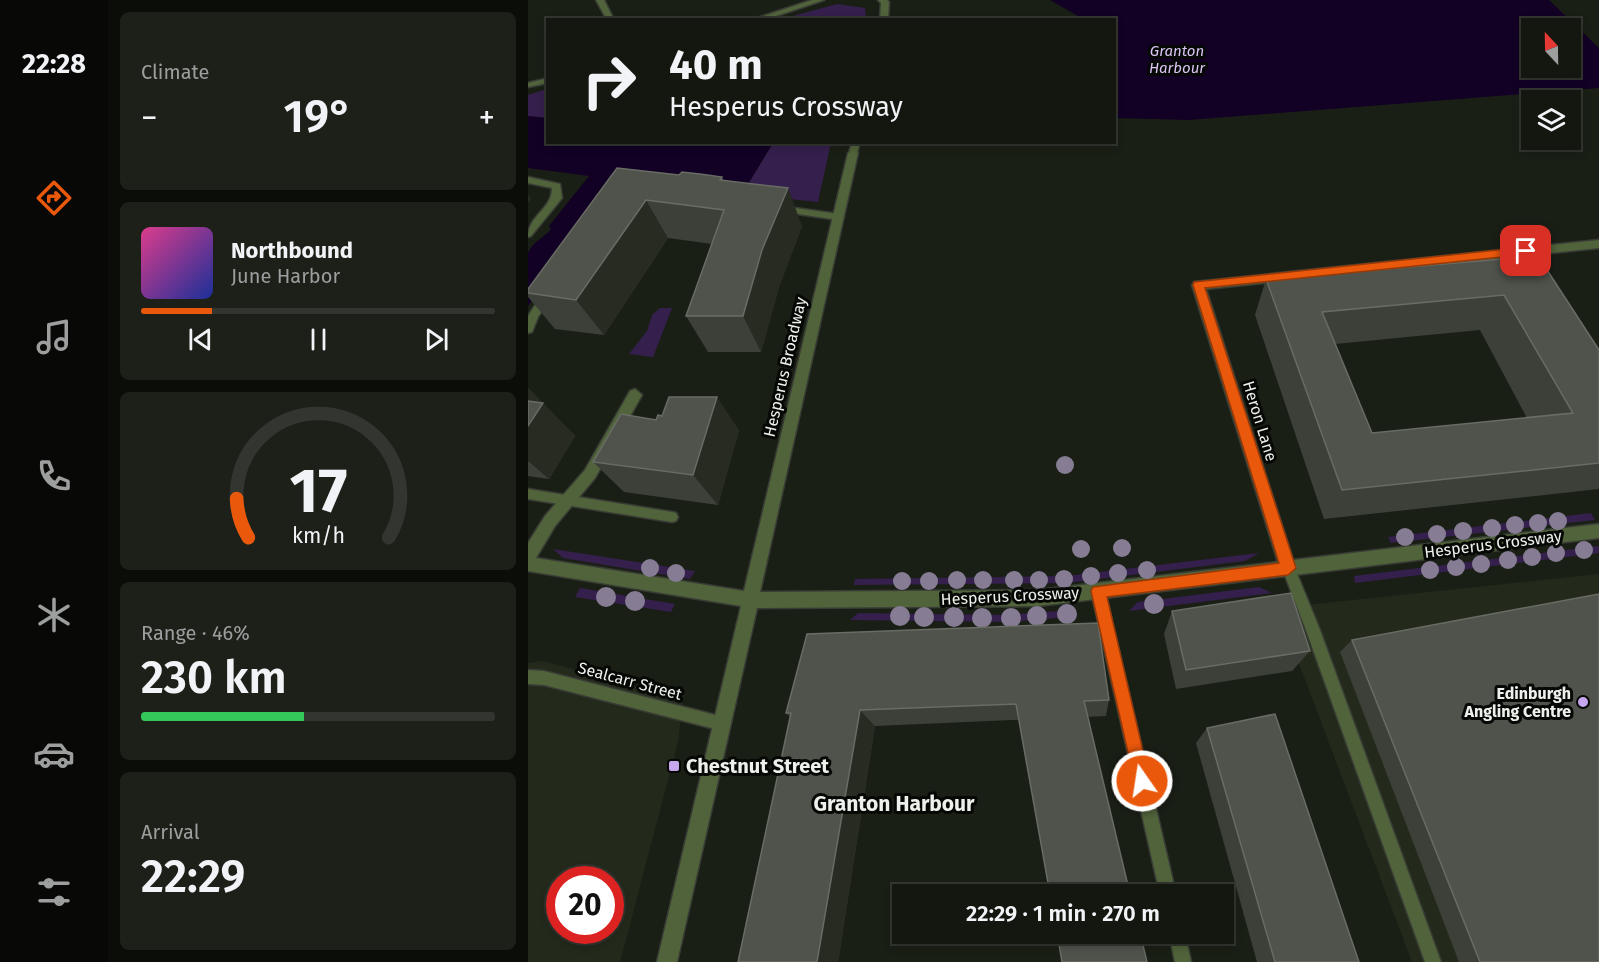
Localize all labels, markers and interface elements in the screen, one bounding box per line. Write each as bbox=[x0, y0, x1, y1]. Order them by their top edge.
north arrow bbox=[1521, 18, 1581, 78]
map controls bbox=[1521, 18, 1581, 150]
text: 40 m bbox=[669, 40, 763, 90]
icon: right bbox=[570, 42, 648, 120]
water label: Granton Harbour bbox=[1149, 42, 1206, 77]
text: 22:28 bbox=[22, 48, 86, 80]
text: Climate bbox=[141, 60, 209, 84]
text: 19° bbox=[284, 90, 352, 144]
button: layers bbox=[1521, 90, 1581, 150]
text: Hesperus Crossway bbox=[669, 91, 903, 123]
text: − bbox=[141, 98, 158, 138]
text: + bbox=[479, 98, 495, 138]
icon: directions bbox=[33, 177, 75, 219]
pin bbox=[1500, 225, 1551, 276]
icon: arrive bbox=[1509, 234, 1542, 267]
text: Northbound bbox=[231, 237, 353, 264]
text: June Harbor bbox=[231, 264, 340, 288]
street label: Hesperus Broadway bbox=[760, 295, 810, 439]
icon: music bbox=[33, 316, 75, 358]
icon: previous bbox=[184, 323, 217, 356]
icon: pause bbox=[302, 323, 335, 356]
icon: next bbox=[420, 323, 453, 356]
street label: Heron Lane bbox=[1239, 379, 1281, 463]
text: 17 bbox=[289, 454, 347, 529]
icon: phone bbox=[33, 455, 75, 497]
text: km/h bbox=[291, 523, 345, 549]
street label: Hesperus Crossway bbox=[1423, 526, 1563, 562]
street label: Hesperus Crossway bbox=[940, 583, 1080, 609]
icon: climate bbox=[33, 594, 75, 636]
text: Range · 46% bbox=[141, 621, 250, 645]
text: 230 km bbox=[141, 651, 287, 705]
street label: Sealcarr Street bbox=[576, 658, 684, 704]
place label: Edinburgh Angling Centre bbox=[1464, 684, 1571, 721]
marker: Edinburgh Angling Centre bbox=[1576, 695, 1590, 709]
icon: car bbox=[33, 733, 75, 775]
position arrow bbox=[1110, 749, 1174, 813]
place label: Chestnut Street bbox=[686, 754, 829, 778]
marker: Chestnut Street bbox=[667, 759, 681, 773]
district label: Granton Harbour bbox=[813, 791, 975, 817]
text: Arrival bbox=[141, 820, 200, 844]
text: 22:29 bbox=[141, 850, 245, 904]
speed limit sign: 20 bbox=[546, 866, 624, 944]
icon: filters bbox=[33, 871, 75, 913]
text: 22:29 · 1 min · 270 m bbox=[966, 900, 1160, 927]

